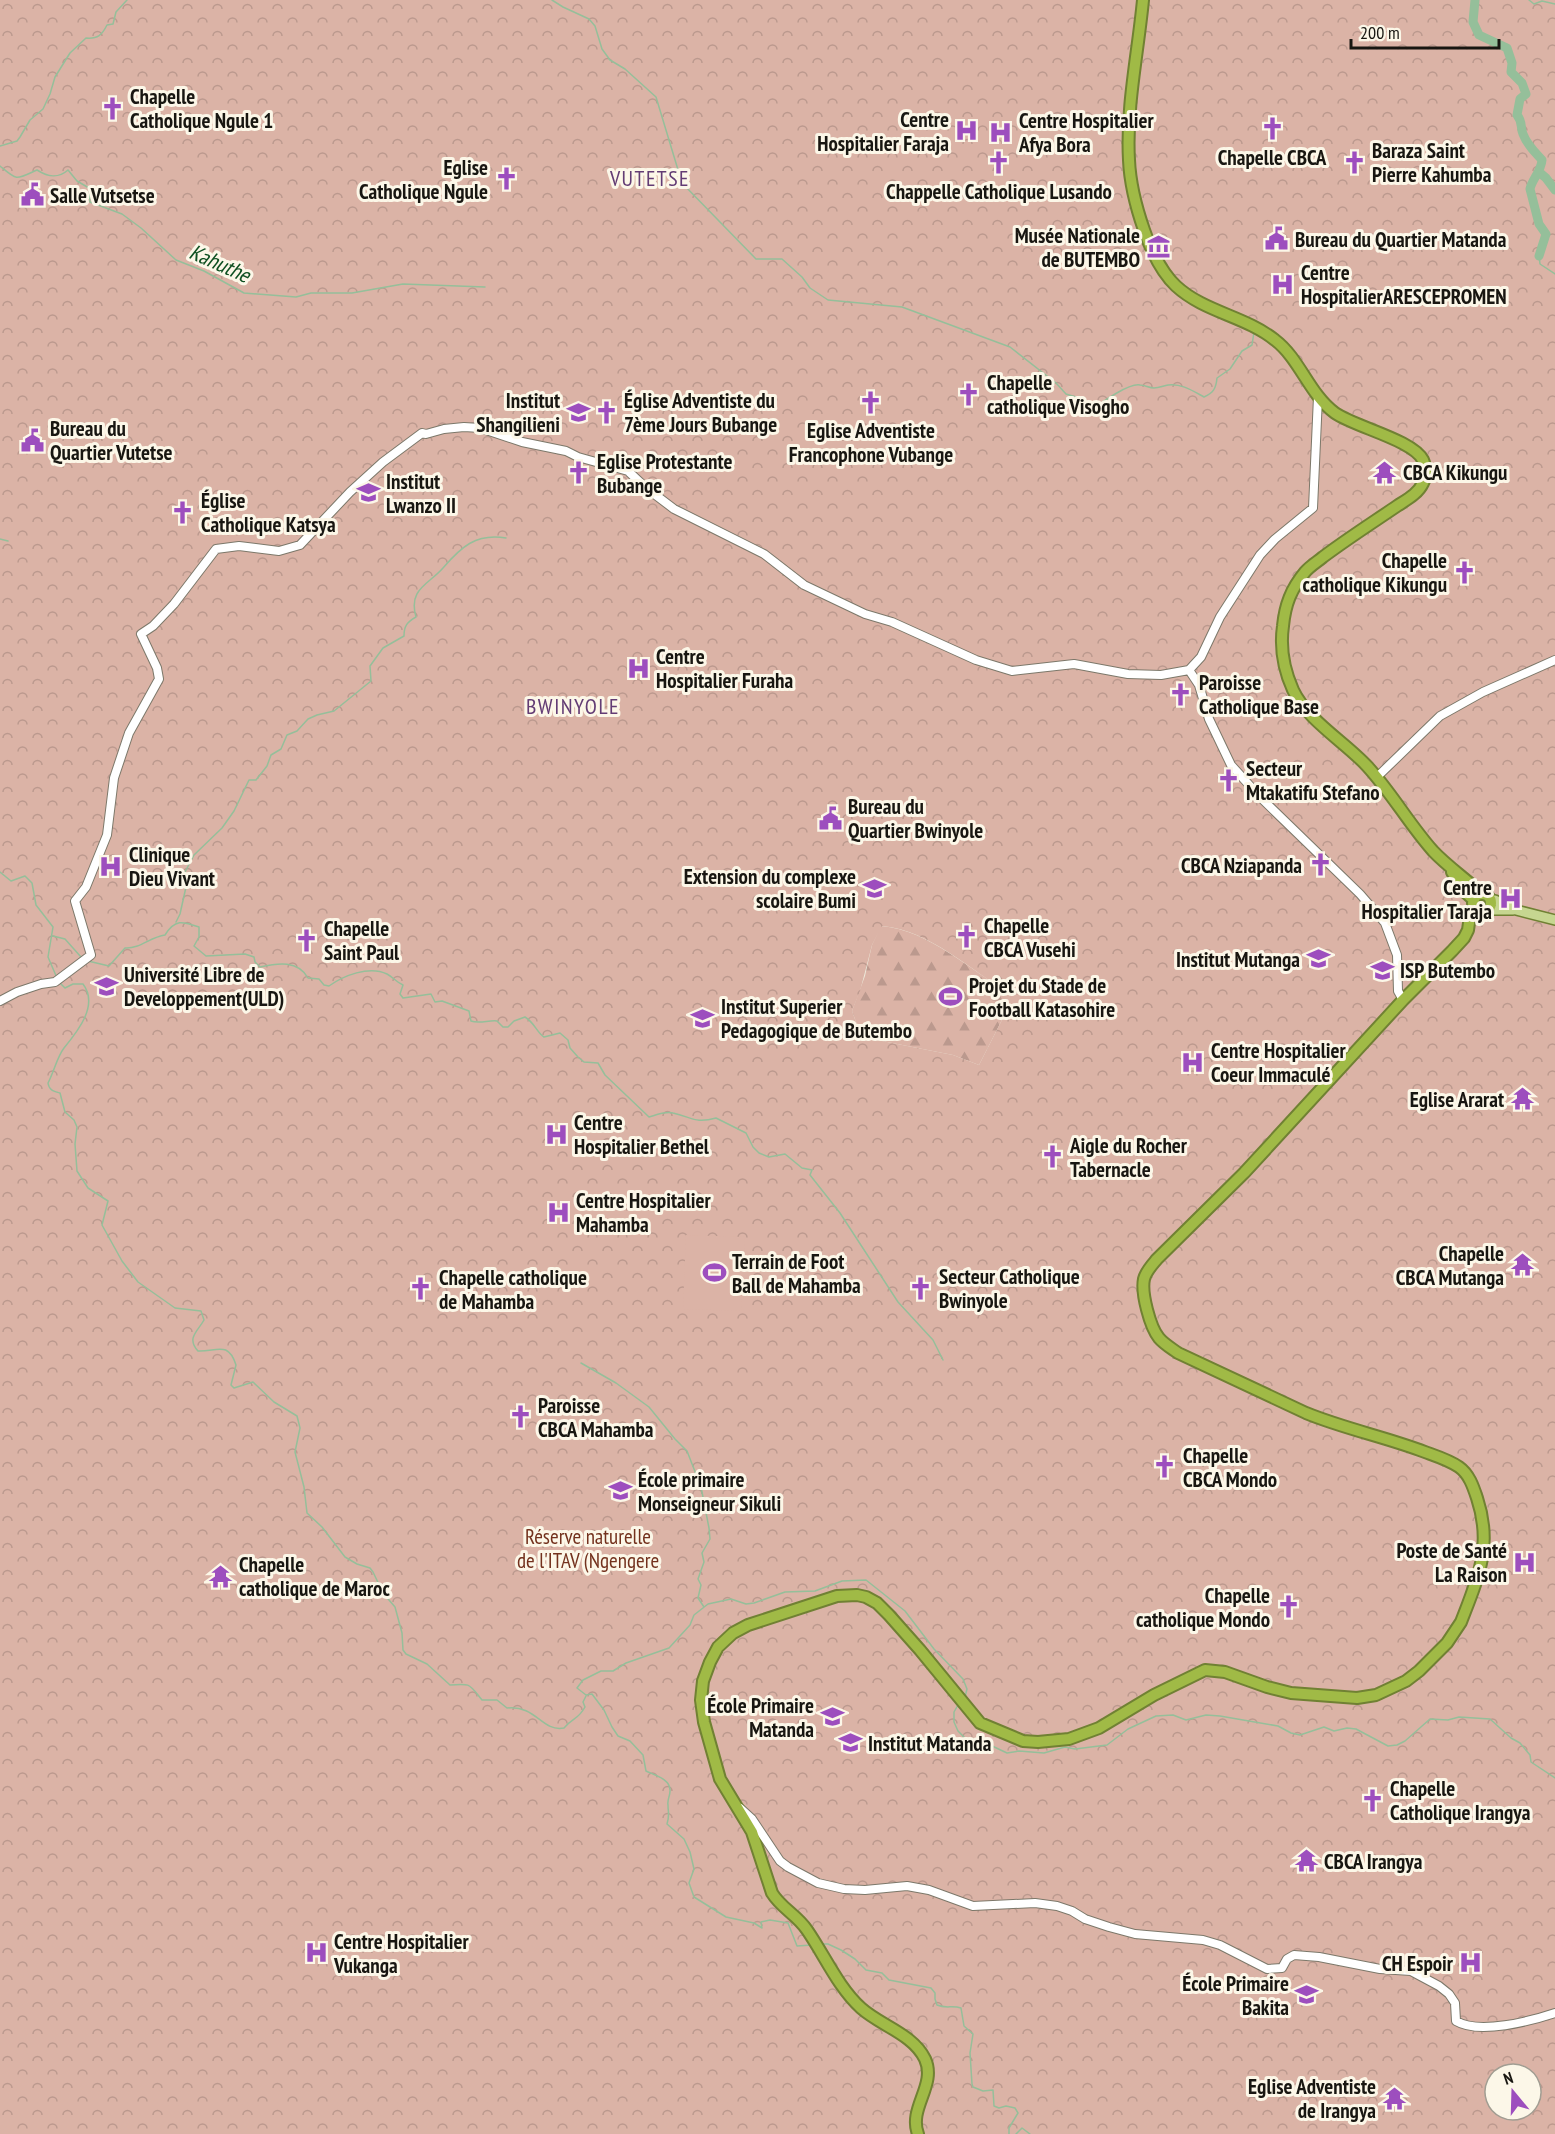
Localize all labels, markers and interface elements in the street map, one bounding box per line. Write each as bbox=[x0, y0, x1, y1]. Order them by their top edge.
scale bar bbox=[1351, 12, 1500, 50]
text: 200 m bbox=[1360, 21, 1400, 44]
place label: Chapelle Catholique Ngule 1 bbox=[130, 83, 273, 134]
church icon: Chapelle Catholique Ngule 1 bbox=[99, 95, 125, 121]
place label: Centre Hospitalier Faraja bbox=[817, 106, 949, 157]
place label: Centre Hospitalier Afya Bora bbox=[1018, 107, 1155, 158]
church icon: Chapelle CBCA bbox=[1259, 116, 1285, 142]
hospital icon: Centre Hospitalier Faraja bbox=[954, 118, 980, 144]
hospital icon: Centre Hospitalier Afya Bora bbox=[988, 119, 1014, 145]
place label: Baraza Saint Pierre Kahumba bbox=[1372, 137, 1492, 188]
place label: Chapelle CBCA bbox=[1218, 144, 1327, 171]
church icon: Baraza Saint Pierre Kahumba bbox=[1341, 149, 1367, 175]
church icon: Chappelle Catholique Lusando bbox=[986, 150, 1012, 176]
place label: Eglise Catholique Ngule bbox=[359, 154, 488, 205]
district label: VUTETSE bbox=[609, 164, 690, 192]
church icon: Eglise Catholique Ngule bbox=[493, 166, 519, 192]
place label: Chappelle Catholique Lusando bbox=[886, 178, 1112, 205]
public building icon: Salle Vutsetse bbox=[19, 182, 45, 208]
place label: Salle Vutsetse bbox=[50, 182, 155, 209]
place label: Musée Nationale de BUTEMBO bbox=[1015, 222, 1140, 273]
public building icon: Bureau du Quartier Matanda bbox=[1264, 226, 1290, 252]
place label: Bureau du Quartier Matanda bbox=[1295, 226, 1507, 253]
museum icon: Musée Nationale de BUTEMBO bbox=[1145, 234, 1171, 260]
water label: Kahuthe bbox=[185, 237, 256, 289]
place label: Centre HospitalierARESCEPROMEN bbox=[1301, 259, 1507, 310]
hospital icon: Centre HospitalierARESCEPROMEN bbox=[1270, 271, 1296, 297]
place label: Chapelle catholique Visogho bbox=[987, 369, 1129, 420]
church icon: Chapelle catholique Visogho bbox=[956, 381, 982, 407]
place label: Institut Shangilieni bbox=[476, 387, 560, 438]
place label: Église Adventiste du 7ème Jours Bubange bbox=[624, 387, 777, 438]
church icon: Eglise Adventiste Francophone Vubange bbox=[858, 389, 884, 415]
school or university icon: Institut Shangilieni bbox=[565, 399, 591, 425]
church icon: Église Adventiste du 7ème Jours Bubange bbox=[593, 399, 619, 425]
place label: Bureau du Quartier Vutetse bbox=[50, 415, 173, 466]
place label: Eglise Adventiste Francophone Vubange bbox=[789, 417, 953, 468]
public building icon: Bureau du Quartier Vutetse bbox=[19, 427, 45, 453]
place label: Eglise Protestante Bubange bbox=[597, 448, 733, 499]
temple icon: CBCA Kikungu bbox=[1372, 459, 1398, 485]
place label: CBCA Kikungu bbox=[1403, 459, 1507, 486]
church icon: Eglise Protestante Bubange bbox=[566, 460, 592, 486]
place label: Institut Lwanzo II bbox=[386, 468, 456, 519]
school or university icon: Institut Lwanzo II bbox=[355, 480, 381, 506]
place label: Église Catholique Katsya bbox=[201, 487, 336, 538]
church icon: Église Catholique Katsya bbox=[170, 499, 196, 525]
place label: Chapelle catholique Kikungu bbox=[1303, 547, 1447, 598]
church icon: Chapelle catholique Kikungu bbox=[1452, 559, 1478, 585]
place label: Centre Hospitalier Furaha bbox=[656, 643, 793, 694]
hospital icon: Centre Hospitalier Furaha bbox=[625, 655, 651, 681]
place label: Paroisse Catholique Base bbox=[1199, 669, 1319, 720]
church icon: Paroisse Catholique Base bbox=[1168, 681, 1194, 707]
district label: BWINYOLE bbox=[526, 692, 620, 720]
place label: Secteur Mtakatifu Stefano bbox=[1246, 755, 1380, 806]
church icon: Secteur Mtakatifu Stefano bbox=[1215, 767, 1241, 793]
place label: Bureau du Quartier Bwinyole bbox=[848, 793, 983, 844]
public building icon: Bureau du Quartier Bwinyole bbox=[817, 805, 843, 831]
place label: Clinique Dieu Vivant bbox=[129, 841, 215, 892]
place label: CBCA Nziapanda bbox=[1181, 852, 1302, 879]
church icon: CBCA Nziapanda bbox=[1307, 852, 1333, 878]
hospital icon: Clinique Dieu Vivant bbox=[98, 853, 124, 879]
place label: Extension du complexe scolaire Bumi bbox=[684, 863, 856, 914]
place label: Centre Hospitalier Taraja bbox=[1362, 874, 1492, 925]
school or university icon: Extension du complexe scolaire Bumi bbox=[861, 875, 887, 901]
hospital icon: Centre Hospitalier Taraja bbox=[1497, 886, 1523, 912]
place label: Chapelle CBCA Vusehi bbox=[984, 912, 1076, 963]
place label: Chapelle Saint Paul bbox=[324, 915, 400, 966]
church icon: Chapelle CBCA Vusehi bbox=[953, 924, 979, 950]
church icon: Chapelle Saint Paul bbox=[293, 927, 319, 953]
place label: Institut Mutanga bbox=[1176, 946, 1300, 973]
school or university icon: Institut Mutanga bbox=[1305, 946, 1331, 972]
school or university icon: ISP Butembo bbox=[1369, 957, 1395, 983]
place label: ISP Butembo bbox=[1400, 957, 1495, 984]
place label: Université Libre de Developpement(ULD) bbox=[124, 961, 284, 1012]
place label: Projet du Stade de Football Katasohire bbox=[969, 972, 1115, 1023]
school or university icon: Université Libre de Developpement(ULD) bbox=[93, 973, 119, 999]
sports icon: Projet du Stade de Football Katasohire bbox=[938, 984, 964, 1010]
place label: Institut Superier Pedagogique de Butembo bbox=[721, 993, 912, 1044]
school or university icon: Institut Superier Pedagogique de Butembo bbox=[690, 1005, 716, 1031]
place label: Centre Hospitalier Coeur Immaculé bbox=[1211, 1037, 1347, 1088]
hospital icon: Centre Hospitalier Coeur Immaculé bbox=[1180, 1049, 1206, 1075]
place label: Eglise Ararat bbox=[1410, 1086, 1504, 1113]
temple icon: Eglise Ararat bbox=[1509, 1086, 1535, 1112]
place label: Centre Hospitalier Bethel bbox=[574, 1109, 710, 1160]
hospital icon: Centre Hospitalier Bethel bbox=[543, 1121, 569, 1147]
place label: Aigle du Rocher Tabernacle bbox=[1069, 1132, 1188, 1183]
church icon: Aigle du Rocher Tabernacle bbox=[1039, 1144, 1065, 1170]
place label: Centre Hospitalier Mahamba bbox=[576, 1187, 712, 1238]
hospital icon: Centre Hospitalier Mahamba bbox=[545, 1199, 571, 1225]
place label: Chapelle CBCA Mutanga bbox=[1396, 1240, 1504, 1291]
place label: Terrain de Foot Ball de Mahamba bbox=[732, 1248, 861, 1299]
temple icon: Chapelle CBCA Mutanga bbox=[1509, 1252, 1535, 1278]
sports icon: Terrain de Foot Ball de Mahamba bbox=[701, 1260, 727, 1286]
place label: Secteur Catholique Bwinyole bbox=[939, 1263, 1080, 1314]
place label: Chapelle catholique de Mahamba bbox=[439, 1264, 587, 1315]
church icon: Secteur Catholique Bwinyole bbox=[908, 1275, 934, 1301]
church icon: Chapelle catholique de Mahamba bbox=[408, 1276, 434, 1302]
place label: Paroisse CBCA Mahamba bbox=[538, 1392, 654, 1443]
church icon: Paroisse CBCA Mahamba bbox=[507, 1404, 533, 1430]
place label: Chapelle CBCA Mondo bbox=[1183, 1442, 1277, 1493]
church icon: Chapelle CBCA Mondo bbox=[1152, 1454, 1178, 1480]
place label: École primaire Monseigneur Sikuli bbox=[638, 1466, 781, 1517]
school or university icon: École primaire Monseigneur Sikuli bbox=[607, 1478, 633, 1504]
park label: Réserve naturelle de l'ITAV (Ngengere bbox=[517, 1523, 659, 1574]
place label: Poste de Santé La Raison bbox=[1396, 1537, 1507, 1588]
hospital icon: Poste de Santé La Raison bbox=[1512, 1549, 1538, 1575]
place label: Chapelle catholique de Maroc bbox=[239, 1551, 390, 1602]
temple icon: Chapelle catholique de Maroc bbox=[208, 1563, 234, 1589]
place label: Chapelle catholique Mondo bbox=[1136, 1582, 1270, 1633]
church icon: Chapelle catholique Mondo bbox=[1275, 1594, 1301, 1620]
place label: École Primaire Matanda bbox=[707, 1692, 814, 1743]
school or university icon: École Primaire Matanda bbox=[819, 1704, 845, 1730]
school or university icon: Institut Matanda bbox=[837, 1730, 863, 1756]
place label: Institut Matanda bbox=[868, 1730, 992, 1757]
place label: Chapelle Catholique Irangya bbox=[1390, 1775, 1531, 1826]
church icon: Chapelle Catholique Irangya bbox=[1359, 1787, 1385, 1813]
temple icon: CBCA Irangya bbox=[1293, 1848, 1319, 1874]
place label: CBCA Irangya bbox=[1324, 1848, 1423, 1875]
place label: Centre Hospitalier Vukanga bbox=[333, 1928, 470, 1979]
hospital icon: Centre Hospitalier Vukanga bbox=[303, 1940, 329, 1966]
place label: CH Espoir bbox=[1382, 1950, 1454, 1977]
hospital icon: CH Espoir bbox=[1458, 1950, 1484, 1976]
place label: École Primaire Bakita bbox=[1182, 1970, 1289, 2021]
school or university icon: École Primaire Bakita bbox=[1294, 1982, 1320, 2008]
north arrow bbox=[1483, 2062, 1543, 2122]
text: N bbox=[1501, 2067, 1515, 2089]
place label: Eglise Adventiste de Irangya bbox=[1248, 2073, 1376, 2124]
temple icon: Eglise Adventiste de Irangya bbox=[1381, 2085, 1407, 2111]

